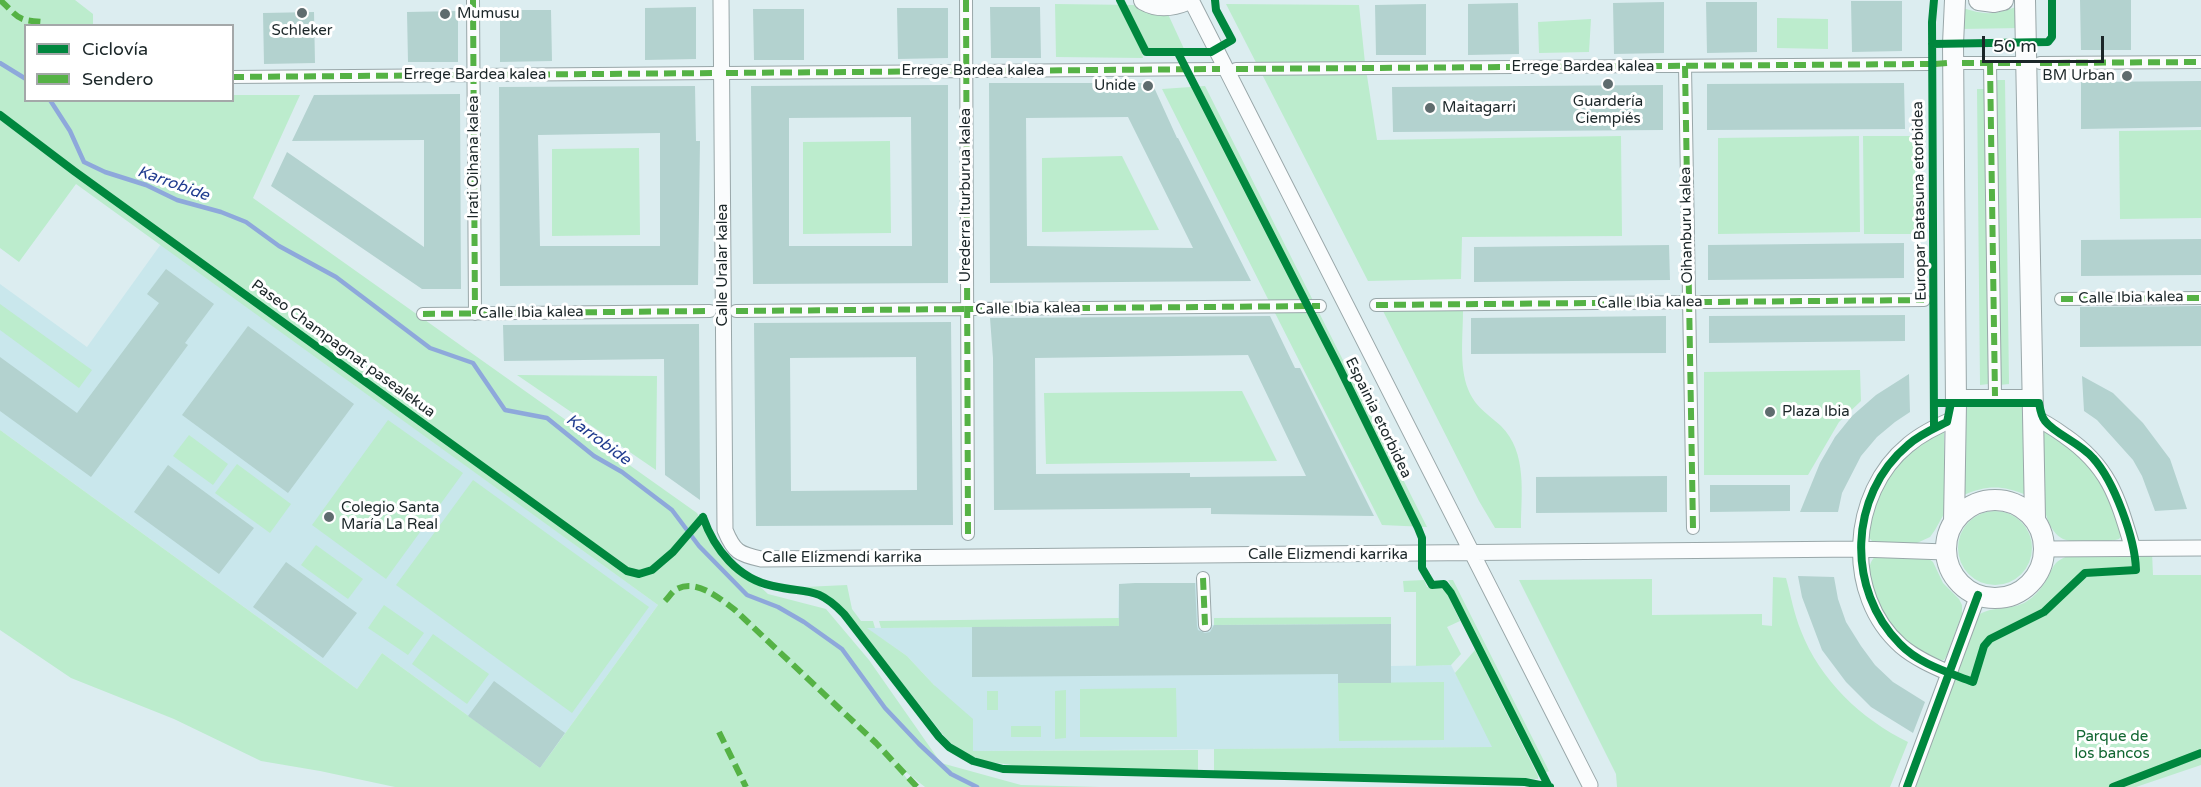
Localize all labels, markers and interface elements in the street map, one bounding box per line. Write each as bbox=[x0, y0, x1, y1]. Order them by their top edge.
place label: Mumusu bbox=[457, 5, 520, 23]
marker: Schleker bbox=[295, 6, 309, 20]
marker: Mumusu bbox=[438, 7, 452, 21]
place label: Schleker bbox=[272, 22, 332, 40]
legend bbox=[24, 24, 234, 102]
scale bar bbox=[1985, 24, 2106, 62]
text: 50 m bbox=[1993, 35, 2037, 57]
text: Ciclovía bbox=[82, 38, 148, 60]
street label: Errege Bardea kalea bbox=[1512, 58, 1654, 76]
street label: Errege Bardea kalea bbox=[902, 62, 1044, 80]
street label: Errege Bardea kalea bbox=[404, 66, 546, 84]
place label: BM Urban bbox=[2042, 67, 2115, 85]
text: Sendero bbox=[82, 68, 153, 90]
marker: BM Urban bbox=[2120, 69, 2134, 83]
place label: Unide bbox=[1094, 77, 1136, 95]
marker: Guardería Ciempiés bbox=[1601, 77, 1615, 91]
marker: Unide bbox=[1141, 79, 1155, 93]
place label: Guardería Ciempiés bbox=[1573, 93, 1643, 128]
street label: Irati Oihana kalea bbox=[465, 95, 483, 219]
place label: Maitagarri bbox=[1442, 99, 1516, 117]
marker: Maitagarri bbox=[1423, 101, 1437, 115]
street label: Europar Batasuna etorbidea bbox=[1909, 101, 1931, 301]
street label: Urederra Iturburua kalea bbox=[957, 108, 975, 282]
water label: Karrobide bbox=[135, 162, 211, 206]
street label: Oihanburu kalea bbox=[1677, 166, 1697, 284]
street label: Calle Uralar kalea bbox=[714, 204, 732, 326]
street label: Paseo Champagnat pasealekua bbox=[248, 276, 438, 422]
street label: Calle Ibia kalea bbox=[2078, 288, 2184, 308]
street label: Calle Ibia kalea bbox=[1597, 293, 1703, 313]
street label: Calle Ibia kalea bbox=[975, 299, 1081, 319]
street label: Calle Ibia kalea bbox=[478, 303, 584, 323]
street label: Espainia etorbidea bbox=[1341, 355, 1415, 481]
place label: Plaza Ibia bbox=[1782, 403, 1850, 421]
marker: Plaza Ibia bbox=[1763, 405, 1777, 419]
water label: Karrobide bbox=[562, 410, 634, 470]
place label: Colegio Santa María La Real bbox=[341, 499, 440, 534]
marker: Colegio Santa María La Real bbox=[322, 510, 336, 524]
street label: Calle Elizmendi karrika bbox=[1248, 546, 1408, 564]
street label: Calle Elizmendi karrika bbox=[762, 549, 922, 567]
park label: Parque de los bancos bbox=[2074, 728, 2150, 763]

